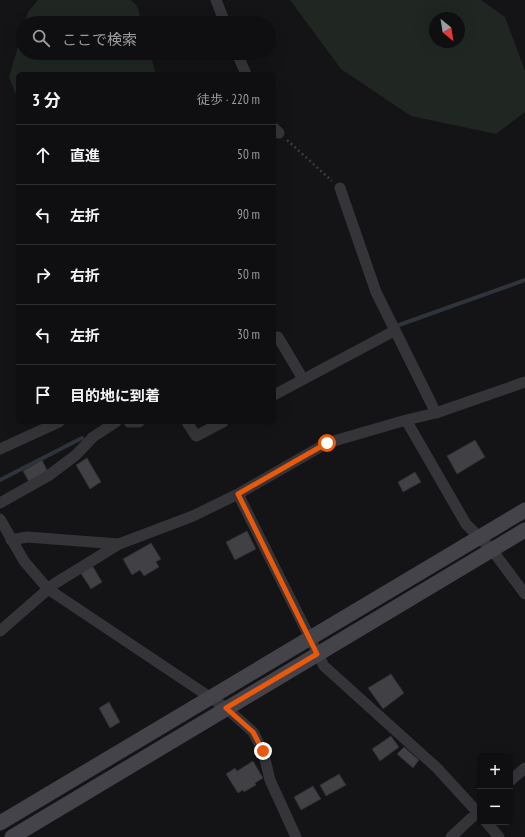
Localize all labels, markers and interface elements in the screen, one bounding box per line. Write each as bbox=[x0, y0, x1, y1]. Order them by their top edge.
north arrow bbox=[429, 12, 465, 48]
search box bbox=[16, 16, 276, 60]
icon: search bbox=[30, 27, 52, 49]
text: ここで検索 bbox=[62, 30, 137, 49]
text: 3 分 bbox=[32, 89, 61, 111]
text: 徒歩 · 220 m bbox=[197, 91, 260, 108]
icon: ahead bbox=[32, 144, 54, 166]
text: 直進 bbox=[70, 146, 100, 165]
text: 50 m bbox=[237, 146, 260, 163]
icon: left bbox=[32, 204, 54, 226]
text: 左折 bbox=[70, 206, 100, 225]
text: 90 m bbox=[237, 206, 260, 223]
icon: right bbox=[32, 264, 54, 286]
text: 右折 bbox=[70, 266, 100, 285]
text: 50 m bbox=[237, 266, 260, 283]
icon: left bbox=[32, 324, 54, 346]
text: 左折 bbox=[70, 326, 100, 345]
text: 30 m bbox=[237, 326, 260, 343]
icon: arrive bbox=[32, 384, 54, 406]
text: 目的地に到着 bbox=[70, 386, 160, 405]
route start bbox=[318, 434, 336, 452]
route end bbox=[254, 742, 272, 760]
map controls bbox=[477, 753, 513, 825]
button: + bbox=[477, 753, 513, 789]
button: − bbox=[477, 789, 513, 825]

